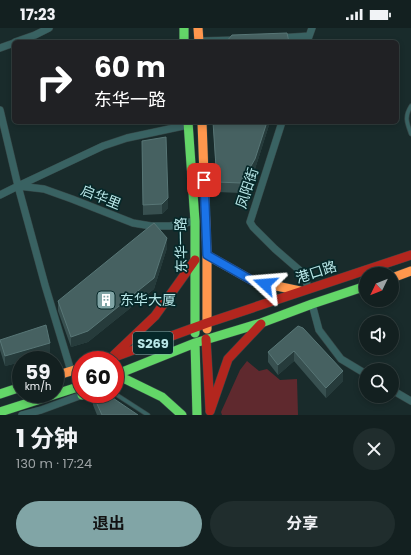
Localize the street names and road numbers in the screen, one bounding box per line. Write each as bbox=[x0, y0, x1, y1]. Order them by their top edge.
street label: 凤阳街 bbox=[231, 165, 263, 211]
street label: 启华里 bbox=[78, 180, 124, 214]
street label: 东华一路 bbox=[171, 217, 191, 273]
street label: 港口路 bbox=[293, 256, 339, 288]
road number: S269 bbox=[133, 332, 173, 354]

